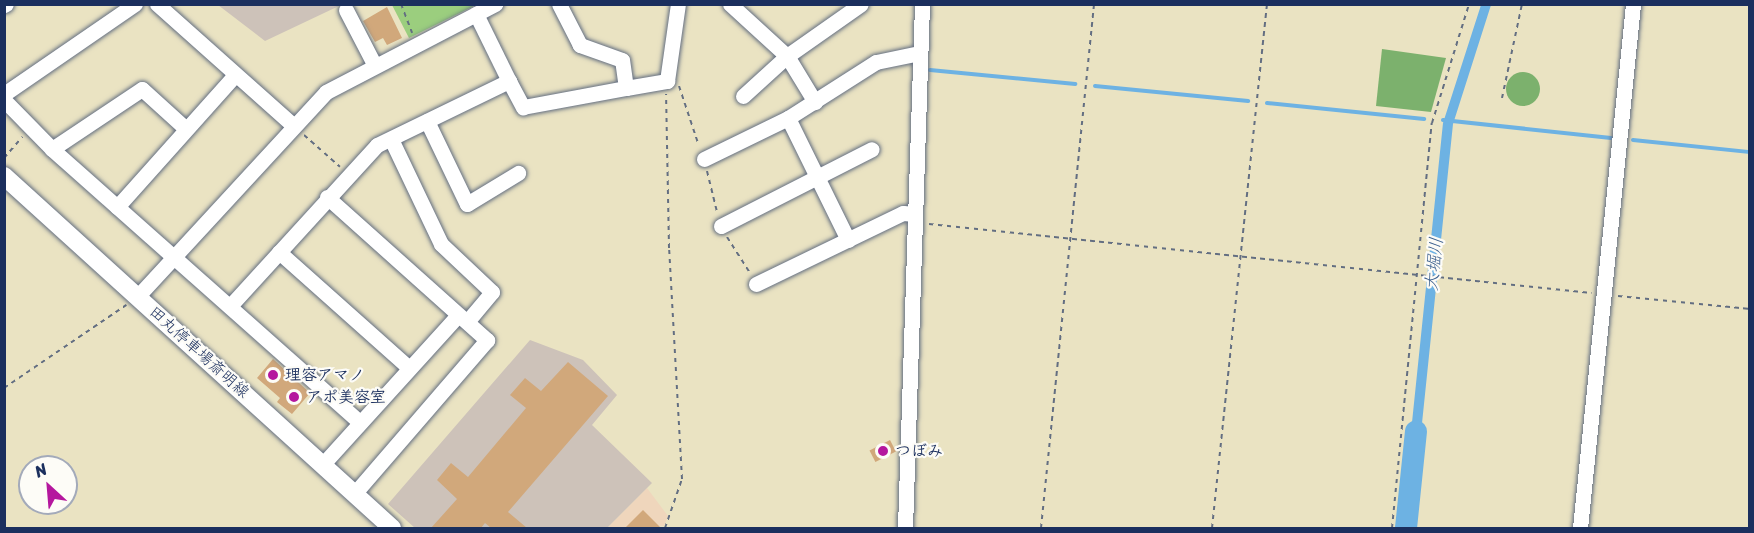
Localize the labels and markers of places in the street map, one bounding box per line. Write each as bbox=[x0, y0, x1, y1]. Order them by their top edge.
place label: 理容アマノ bbox=[285, 365, 365, 385]
marker: 理容アマノ bbox=[266, 368, 280, 382]
place label: アポ美容室 bbox=[306, 387, 386, 407]
marker: アポ美容室 bbox=[287, 390, 301, 404]
place label: つぼみ bbox=[895, 441, 943, 461]
marker: つぼみ bbox=[876, 444, 890, 458]

